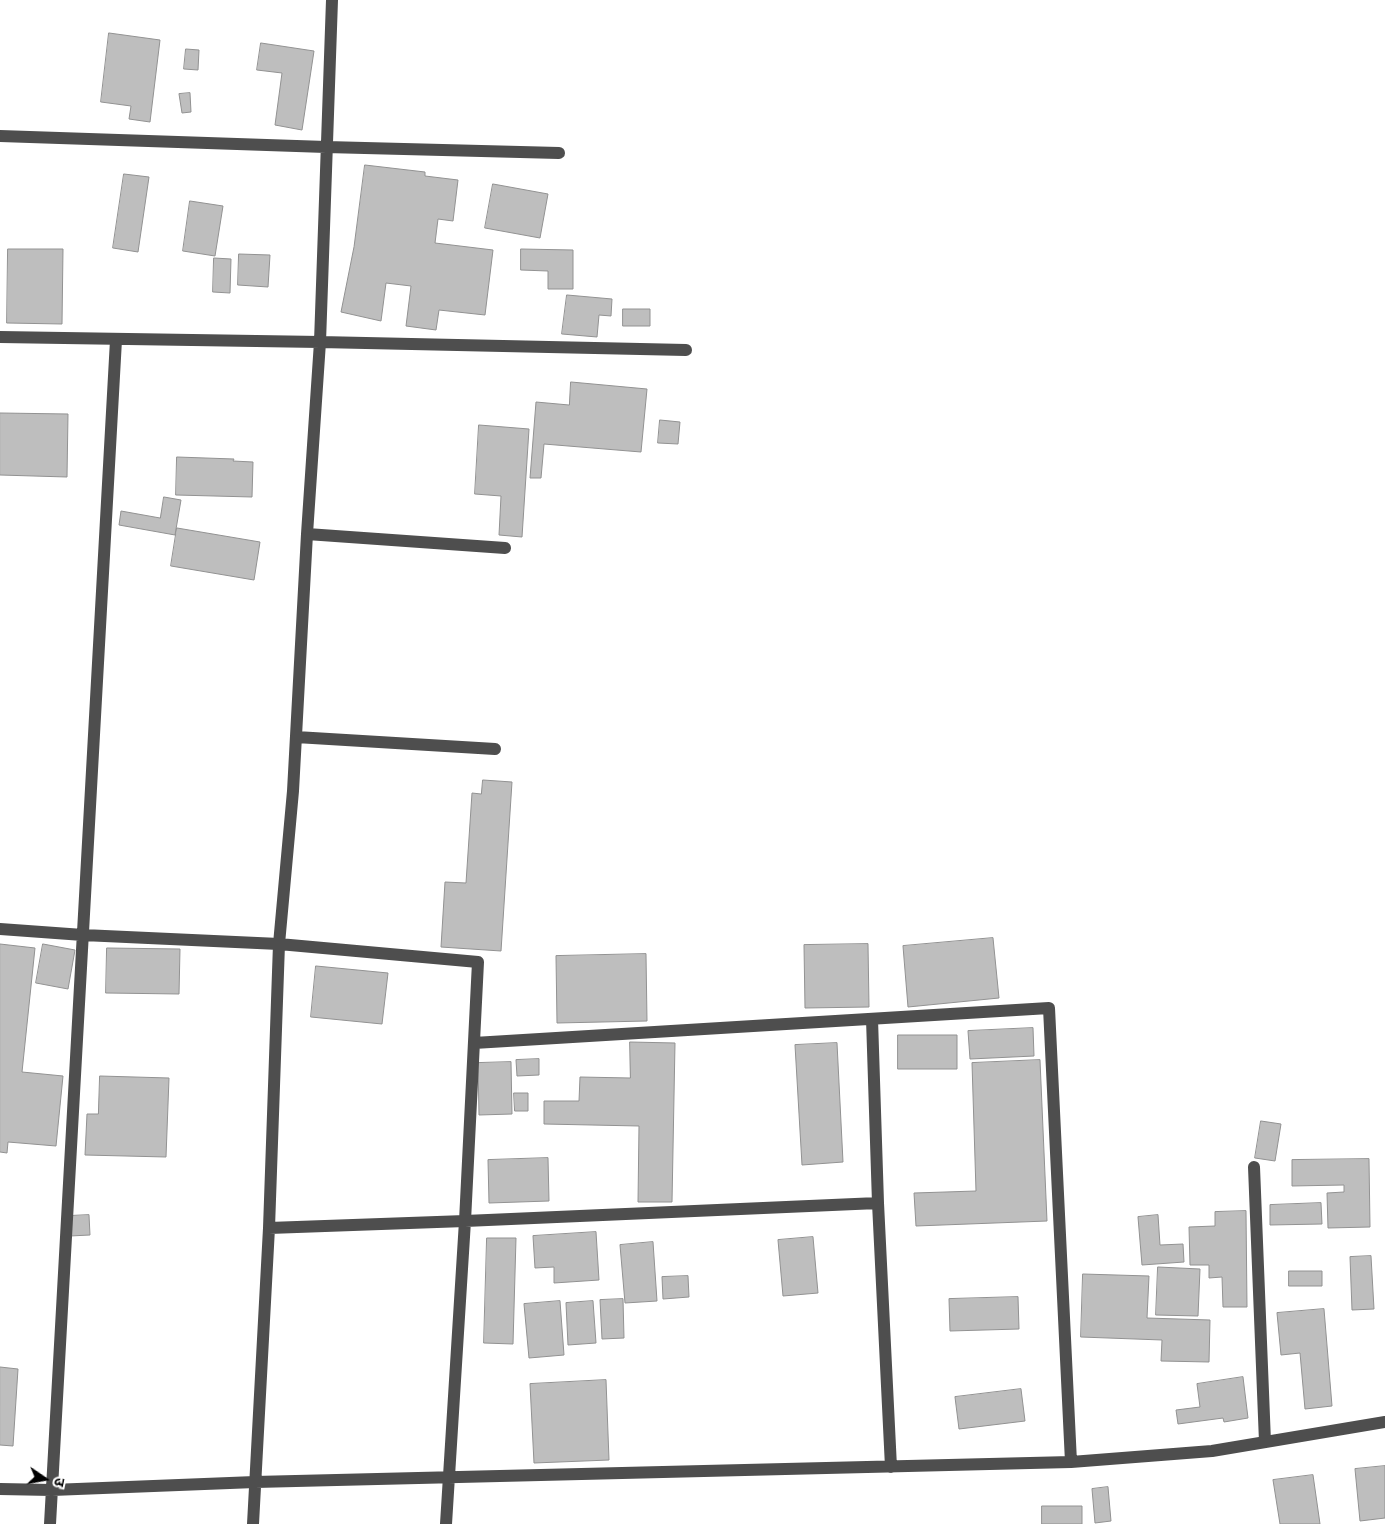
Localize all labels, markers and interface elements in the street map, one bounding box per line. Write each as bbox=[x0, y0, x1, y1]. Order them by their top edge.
north arrow bbox=[20, 1454, 70, 1504]
text: उ bbox=[51, 1476, 69, 1488]

